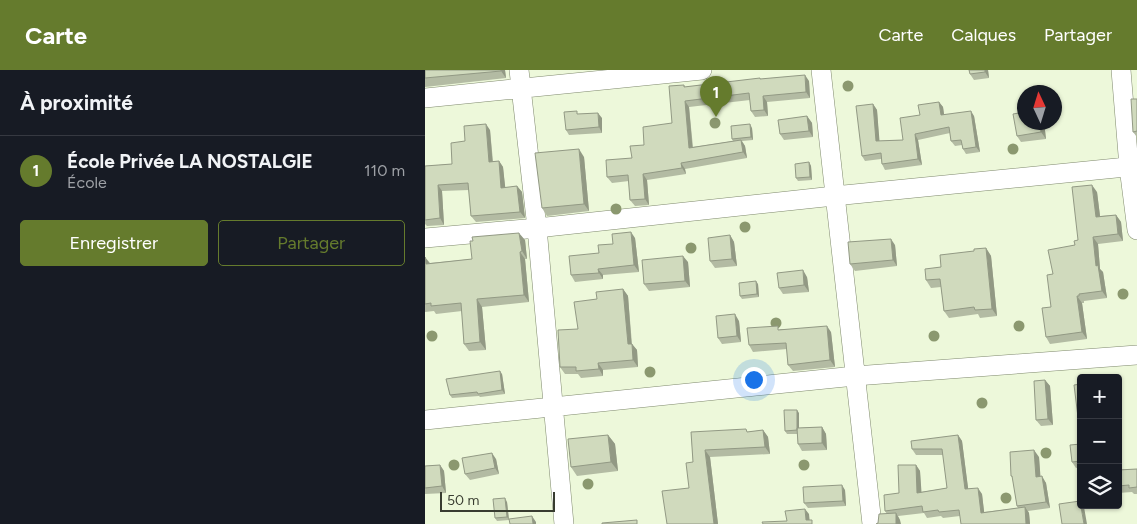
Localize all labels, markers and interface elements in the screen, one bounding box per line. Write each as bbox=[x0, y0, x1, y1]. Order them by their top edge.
text: Carte bbox=[25, 21, 87, 50]
text: Carte bbox=[878, 24, 923, 46]
text: Calques bbox=[951, 24, 1016, 46]
text: Partager bbox=[1044, 24, 1112, 46]
pin: 1 bbox=[700, 76, 732, 117]
north arrow bbox=[1017, 85, 1062, 130]
text: À proximité bbox=[20, 90, 133, 115]
text: École Privée LA NOSTALGIE bbox=[67, 150, 313, 173]
text: 1 bbox=[33, 161, 39, 180]
text: 110 m bbox=[364, 161, 405, 180]
text: École bbox=[67, 173, 107, 192]
button: Enregistrer bbox=[20, 220, 208, 266]
button: Partager bbox=[218, 220, 405, 266]
your location bbox=[741, 367, 767, 393]
map controls bbox=[1077, 374, 1122, 509]
button: + bbox=[1077, 374, 1122, 419]
button: − bbox=[1077, 419, 1122, 464]
button: layers bbox=[1077, 464, 1122, 509]
scale bar bbox=[440, 489, 555, 512]
text: 50 m bbox=[447, 492, 479, 509]

